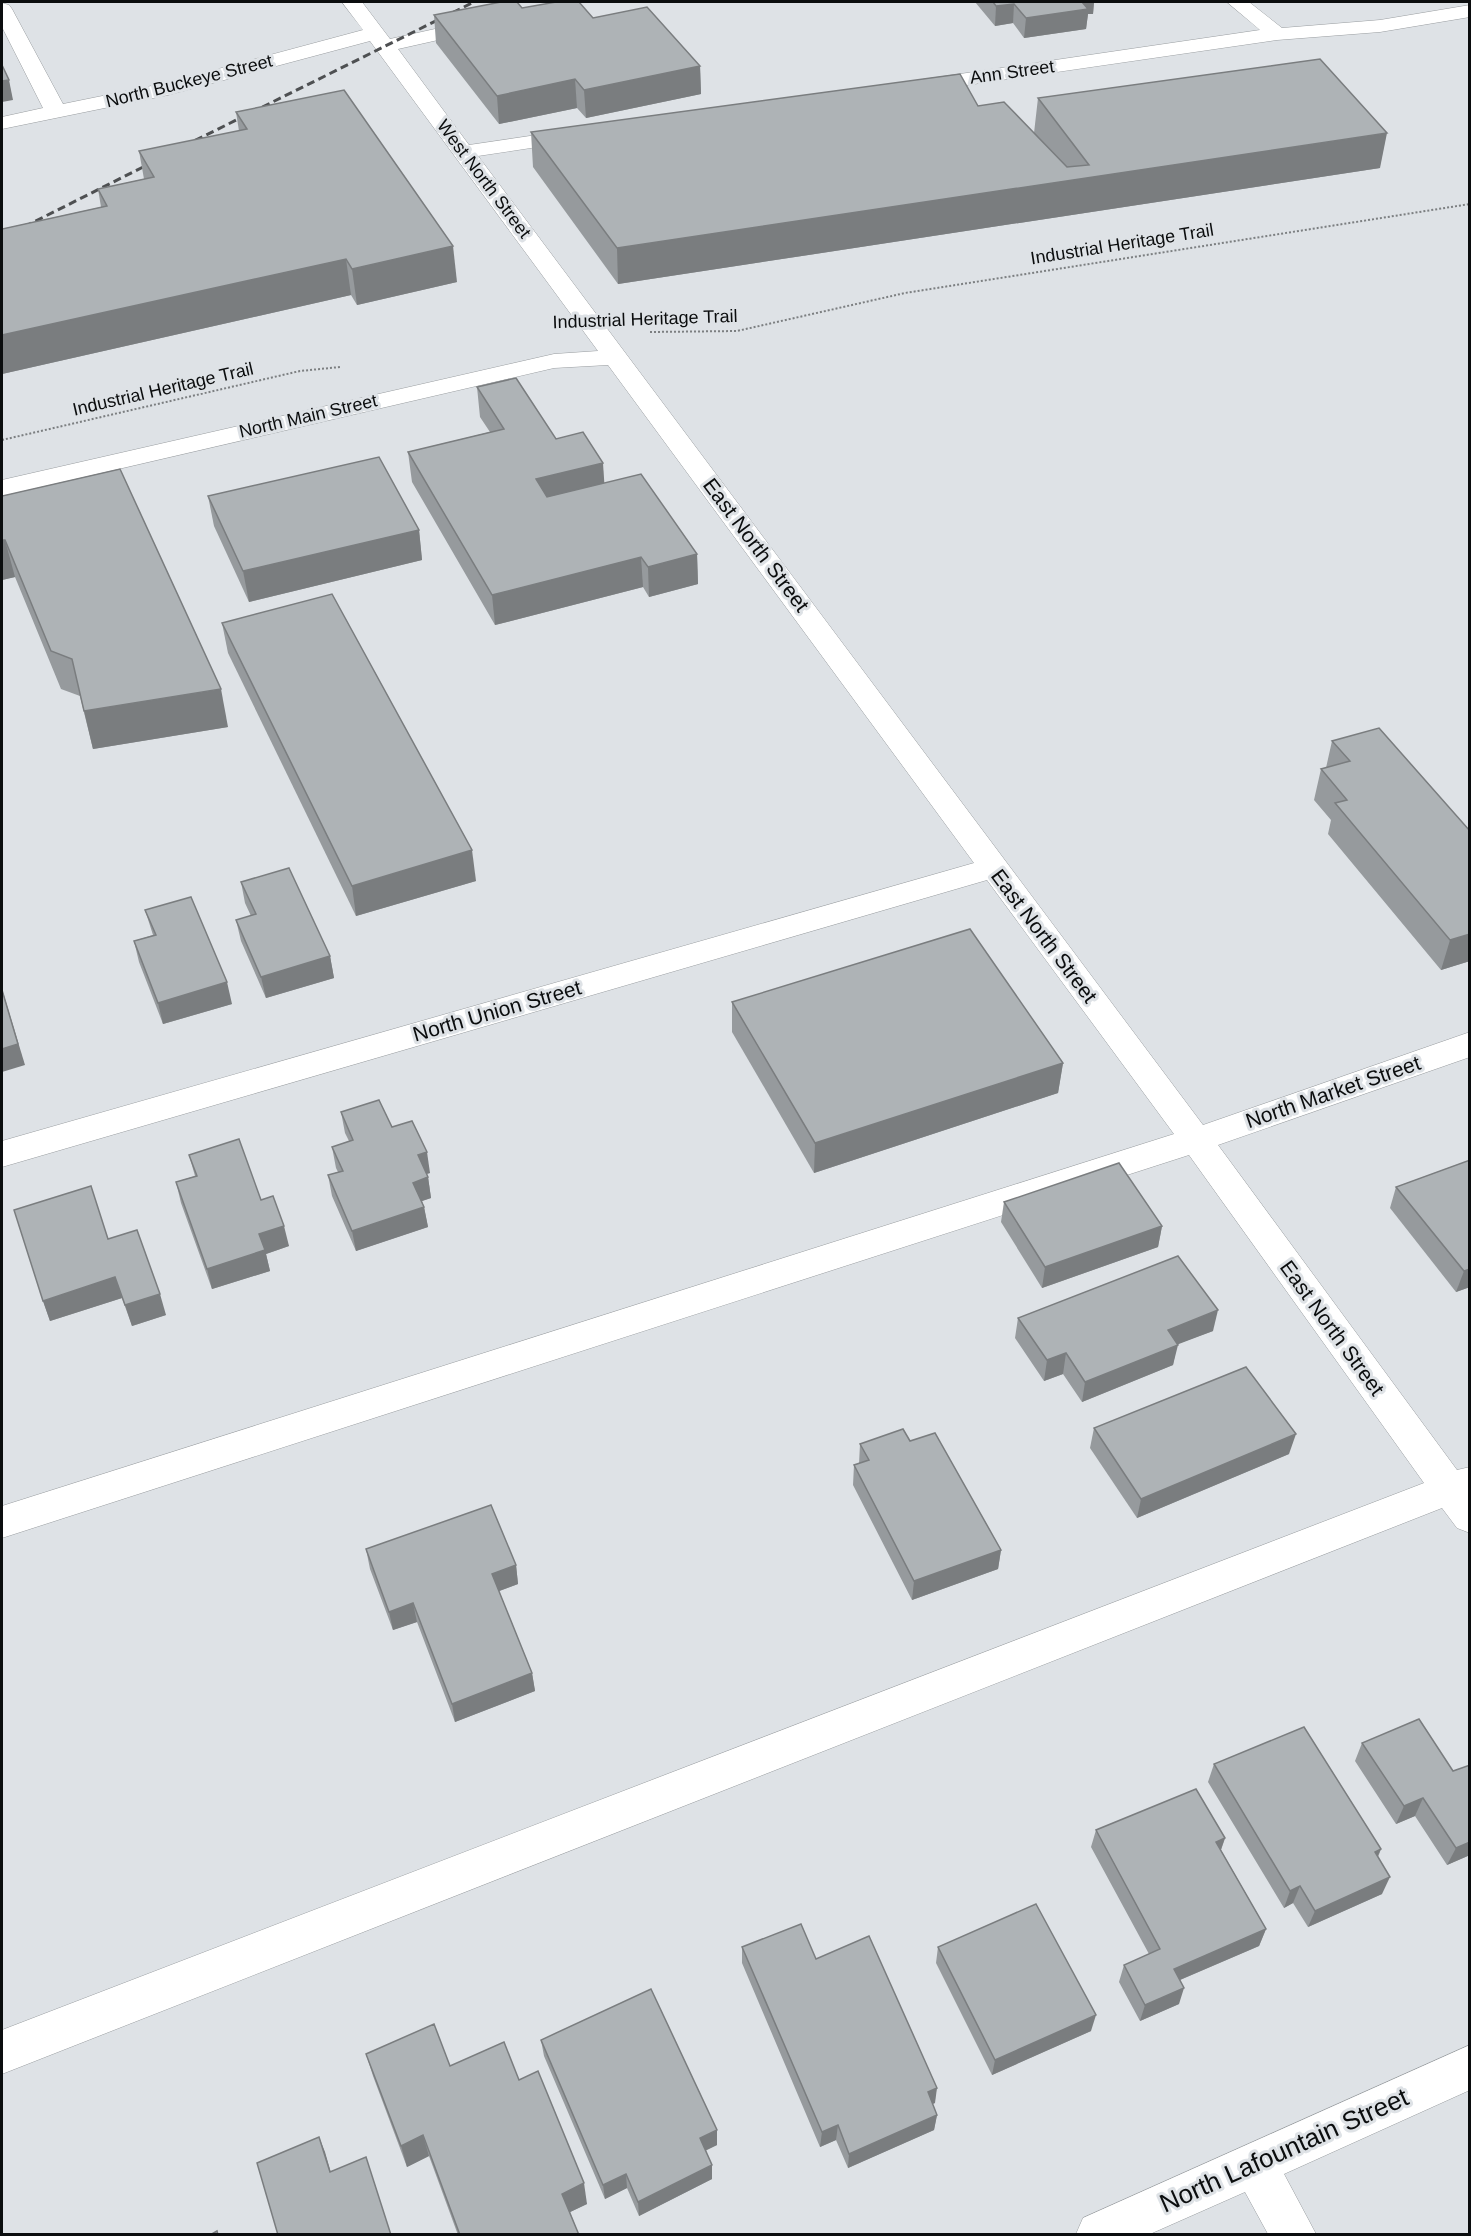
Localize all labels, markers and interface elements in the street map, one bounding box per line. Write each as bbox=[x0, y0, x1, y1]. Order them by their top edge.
street label: North Buckeye Street bbox=[104, 51, 274, 111]
street label: Ann Street bbox=[968, 56, 1056, 88]
street label: West North Street bbox=[433, 116, 535, 242]
street label: Industrial Heritage Trail bbox=[1029, 220, 1215, 268]
street label: Industrial Heritage Trail bbox=[552, 306, 738, 332]
street label: Industrial Heritage Trail bbox=[71, 358, 255, 420]
street label: North Main Street bbox=[237, 390, 379, 442]
street label: East North Street bbox=[699, 473, 814, 616]
street label: East North Street bbox=[987, 864, 1102, 1007]
street label: North Union Street bbox=[410, 975, 584, 1046]
street label: North Market Street bbox=[1242, 1051, 1423, 1132]
street label: East North Street bbox=[1276, 1256, 1389, 1400]
street label: North Lafountain Street bbox=[1155, 2081, 1414, 2218]

